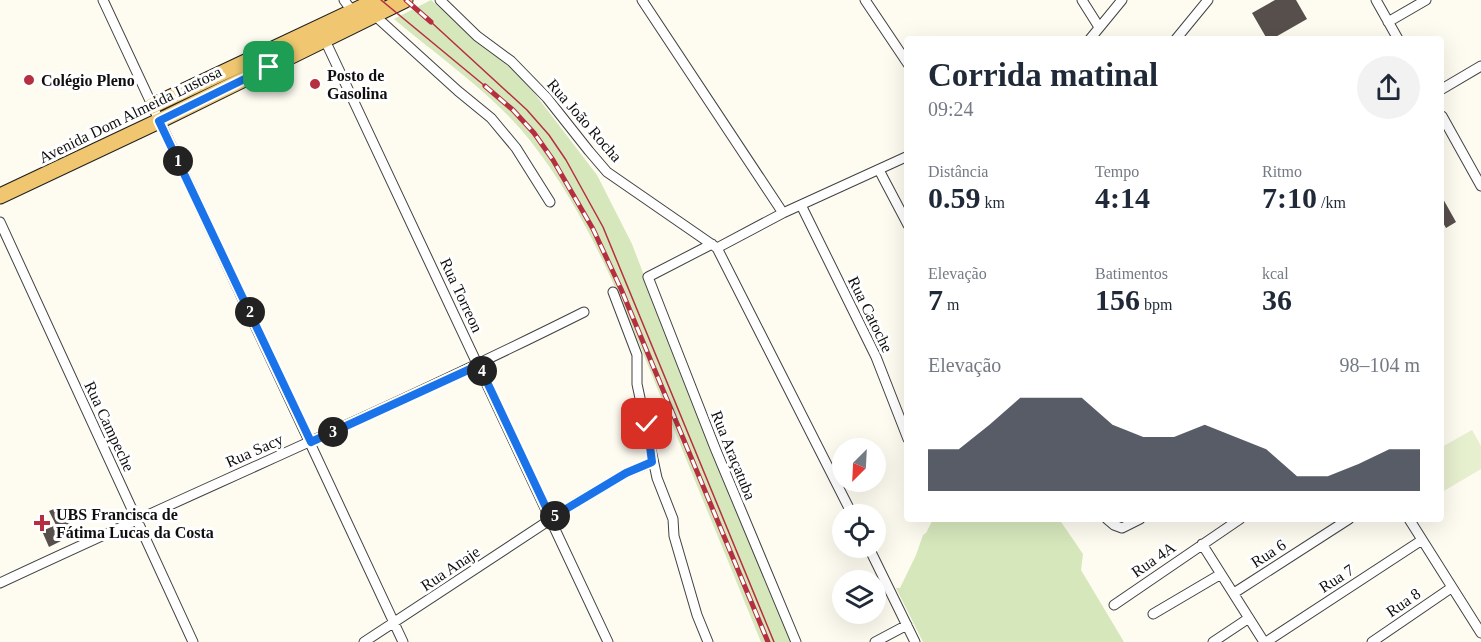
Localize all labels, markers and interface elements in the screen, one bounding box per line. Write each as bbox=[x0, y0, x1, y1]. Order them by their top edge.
pin bbox=[243, 41, 294, 92]
icon: arrive bbox=[252, 50, 285, 83]
button: share bbox=[1357, 56, 1420, 119]
text: Corrida matinal bbox=[928, 57, 1158, 93]
street label: Avenida Dom Almeida Lustosa bbox=[36, 63, 224, 166]
place label: Posto de Gasolina bbox=[327, 67, 387, 102]
place label: Colégio Pleno bbox=[41, 72, 135, 90]
marker: Colégio Pleno bbox=[22, 73, 36, 87]
street label: Rua João Rocha bbox=[544, 76, 625, 165]
marker: Posto de Gasolina bbox=[308, 77, 322, 91]
text: 09:24 bbox=[928, 98, 974, 120]
pin: 1 bbox=[163, 146, 193, 176]
text: 1 bbox=[174, 152, 182, 169]
text: Distância bbox=[928, 163, 988, 180]
text: Tempo bbox=[1095, 163, 1139, 180]
text: Ritmo bbox=[1262, 163, 1302, 180]
text: 0.59 bbox=[928, 181, 981, 214]
text: 4:14 bbox=[1095, 181, 1150, 214]
text: 7:10 bbox=[1262, 181, 1317, 214]
text: km bbox=[981, 194, 1005, 211]
text: /km bbox=[1317, 194, 1346, 211]
street label: Rua Torreon bbox=[437, 255, 486, 335]
text: Elevação bbox=[928, 265, 987, 282]
text: Batimentos bbox=[1095, 265, 1168, 282]
text: kcal bbox=[1262, 265, 1289, 282]
street label: Rua Catoche bbox=[845, 274, 896, 355]
text: 7 bbox=[928, 283, 943, 316]
text: 156 bbox=[1095, 283, 1140, 316]
text: 36 bbox=[1262, 283, 1292, 316]
text: m bbox=[943, 296, 959, 313]
text: bpm bbox=[1140, 296, 1172, 313]
pin: 2 bbox=[235, 297, 265, 327]
text: 2 bbox=[246, 303, 254, 320]
text: Elevação bbox=[928, 354, 1001, 376]
text: 98–104 m bbox=[1339, 354, 1420, 376]
pin: 4 bbox=[467, 356, 497, 386]
text: 4 bbox=[478, 362, 486, 379]
street label: Rua Campeche bbox=[80, 379, 138, 474]
pin bbox=[621, 398, 672, 449]
icon: check bbox=[630, 407, 663, 440]
street label: Rua Araçatuba bbox=[707, 408, 759, 503]
pin: 3 bbox=[318, 417, 348, 447]
text: 3 bbox=[329, 423, 337, 440]
street label: Rua Sacy bbox=[223, 430, 286, 472]
north arrow bbox=[832, 438, 886, 492]
map controls bbox=[832, 438, 886, 624]
pin: 5 bbox=[540, 501, 570, 531]
button: locate bbox=[832, 504, 886, 558]
place label: UBS Francisca de Fátima Lucas da Costa bbox=[56, 506, 214, 541]
text: 5 bbox=[551, 507, 559, 524]
marker: UBS Francisca de Fátima Lucas da Costa bbox=[33, 514, 51, 532]
street label: Rua 6 bbox=[1248, 536, 1289, 571]
street label: Rua 4A bbox=[1128, 538, 1179, 581]
street label: Rua Anaje bbox=[418, 543, 483, 595]
street label: Rua 7 bbox=[1316, 561, 1357, 596]
button: layers bbox=[832, 570, 886, 624]
street label: Rua 8 bbox=[1383, 585, 1424, 620]

